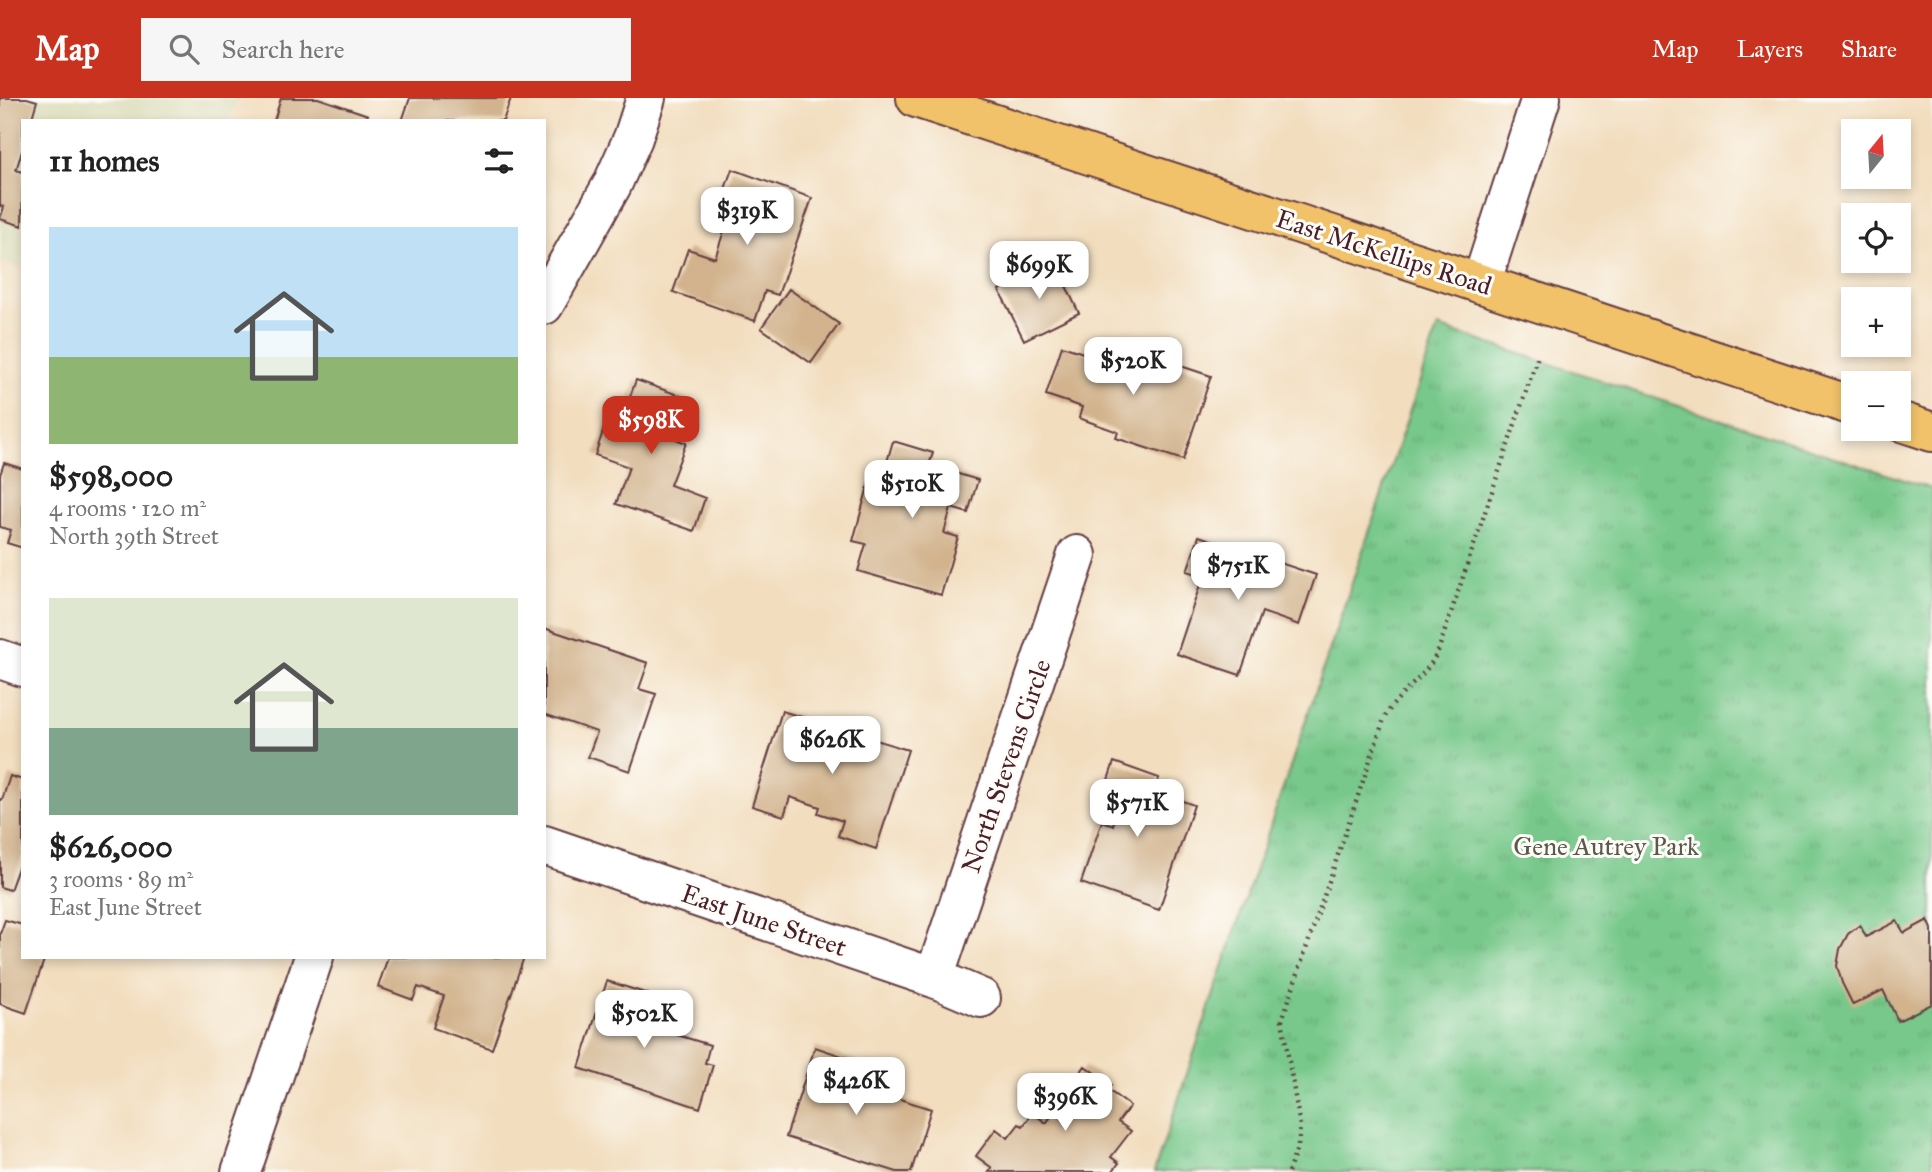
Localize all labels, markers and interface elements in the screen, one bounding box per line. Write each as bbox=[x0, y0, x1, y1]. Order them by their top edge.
search box bbox=[141, 18, 631, 81]
text: Map bbox=[35, 29, 99, 69]
icon: search bbox=[165, 30, 203, 68]
text: Search here bbox=[221, 33, 345, 65]
text: Map bbox=[1652, 34, 1699, 64]
text: Layers bbox=[1737, 34, 1803, 64]
text: Share bbox=[1841, 34, 1897, 64]
north arrow bbox=[1841, 119, 1911, 189]
map controls bbox=[1841, 119, 1911, 441]
icon: filters bbox=[480, 142, 518, 180]
text: 11 homes bbox=[49, 143, 160, 179]
pin: $319K bbox=[698, 188, 796, 247]
text: $319K bbox=[717, 196, 777, 224]
street label: East McKellips Road bbox=[1272, 202, 1496, 302]
button: locate bbox=[1841, 203, 1911, 273]
pin: $699K bbox=[990, 242, 1088, 301]
text: $699K bbox=[1006, 250, 1072, 278]
icon: home bbox=[221, 273, 347, 399]
button: + bbox=[1841, 287, 1911, 357]
pin: $520K bbox=[1084, 338, 1182, 397]
text: $520K bbox=[1100, 346, 1166, 374]
button: − bbox=[1841, 371, 1911, 441]
pin: $598K bbox=[602, 396, 700, 456]
text: $598K bbox=[618, 405, 684, 433]
text: $598,000 bbox=[49, 458, 173, 494]
pin: $510K bbox=[863, 460, 961, 520]
text: $510K bbox=[880, 469, 944, 497]
text: 4 rooms · 120 m² bbox=[49, 494, 206, 522]
text: North 39th Street bbox=[49, 522, 219, 550]
pin: $751K bbox=[1189, 542, 1287, 602]
text: $751K bbox=[1207, 551, 1269, 579]
icon: home bbox=[221, 644, 347, 770]
street label: North Stevens Circle bbox=[954, 655, 1058, 877]
pin: $626K bbox=[783, 716, 881, 776]
text: $626K bbox=[799, 725, 865, 753]
pin: $571K bbox=[1088, 780, 1186, 839]
text: $571K bbox=[1106, 788, 1168, 816]
text: $626,000 bbox=[49, 829, 173, 865]
park label: Gene Autrey Park bbox=[1513, 830, 1700, 862]
text: 3 rooms · 89 m² bbox=[49, 865, 193, 893]
street label: East June Street bbox=[677, 877, 851, 963]
text: East June Street bbox=[49, 893, 202, 921]
pin: $502K bbox=[595, 990, 693, 1050]
text: $502K bbox=[611, 999, 677, 1027]
pin: $426K bbox=[807, 1058, 905, 1117]
text: $426K bbox=[823, 1066, 889, 1094]
pin: $396K bbox=[1016, 1074, 1114, 1133]
text: $396K bbox=[1033, 1082, 1097, 1110]

